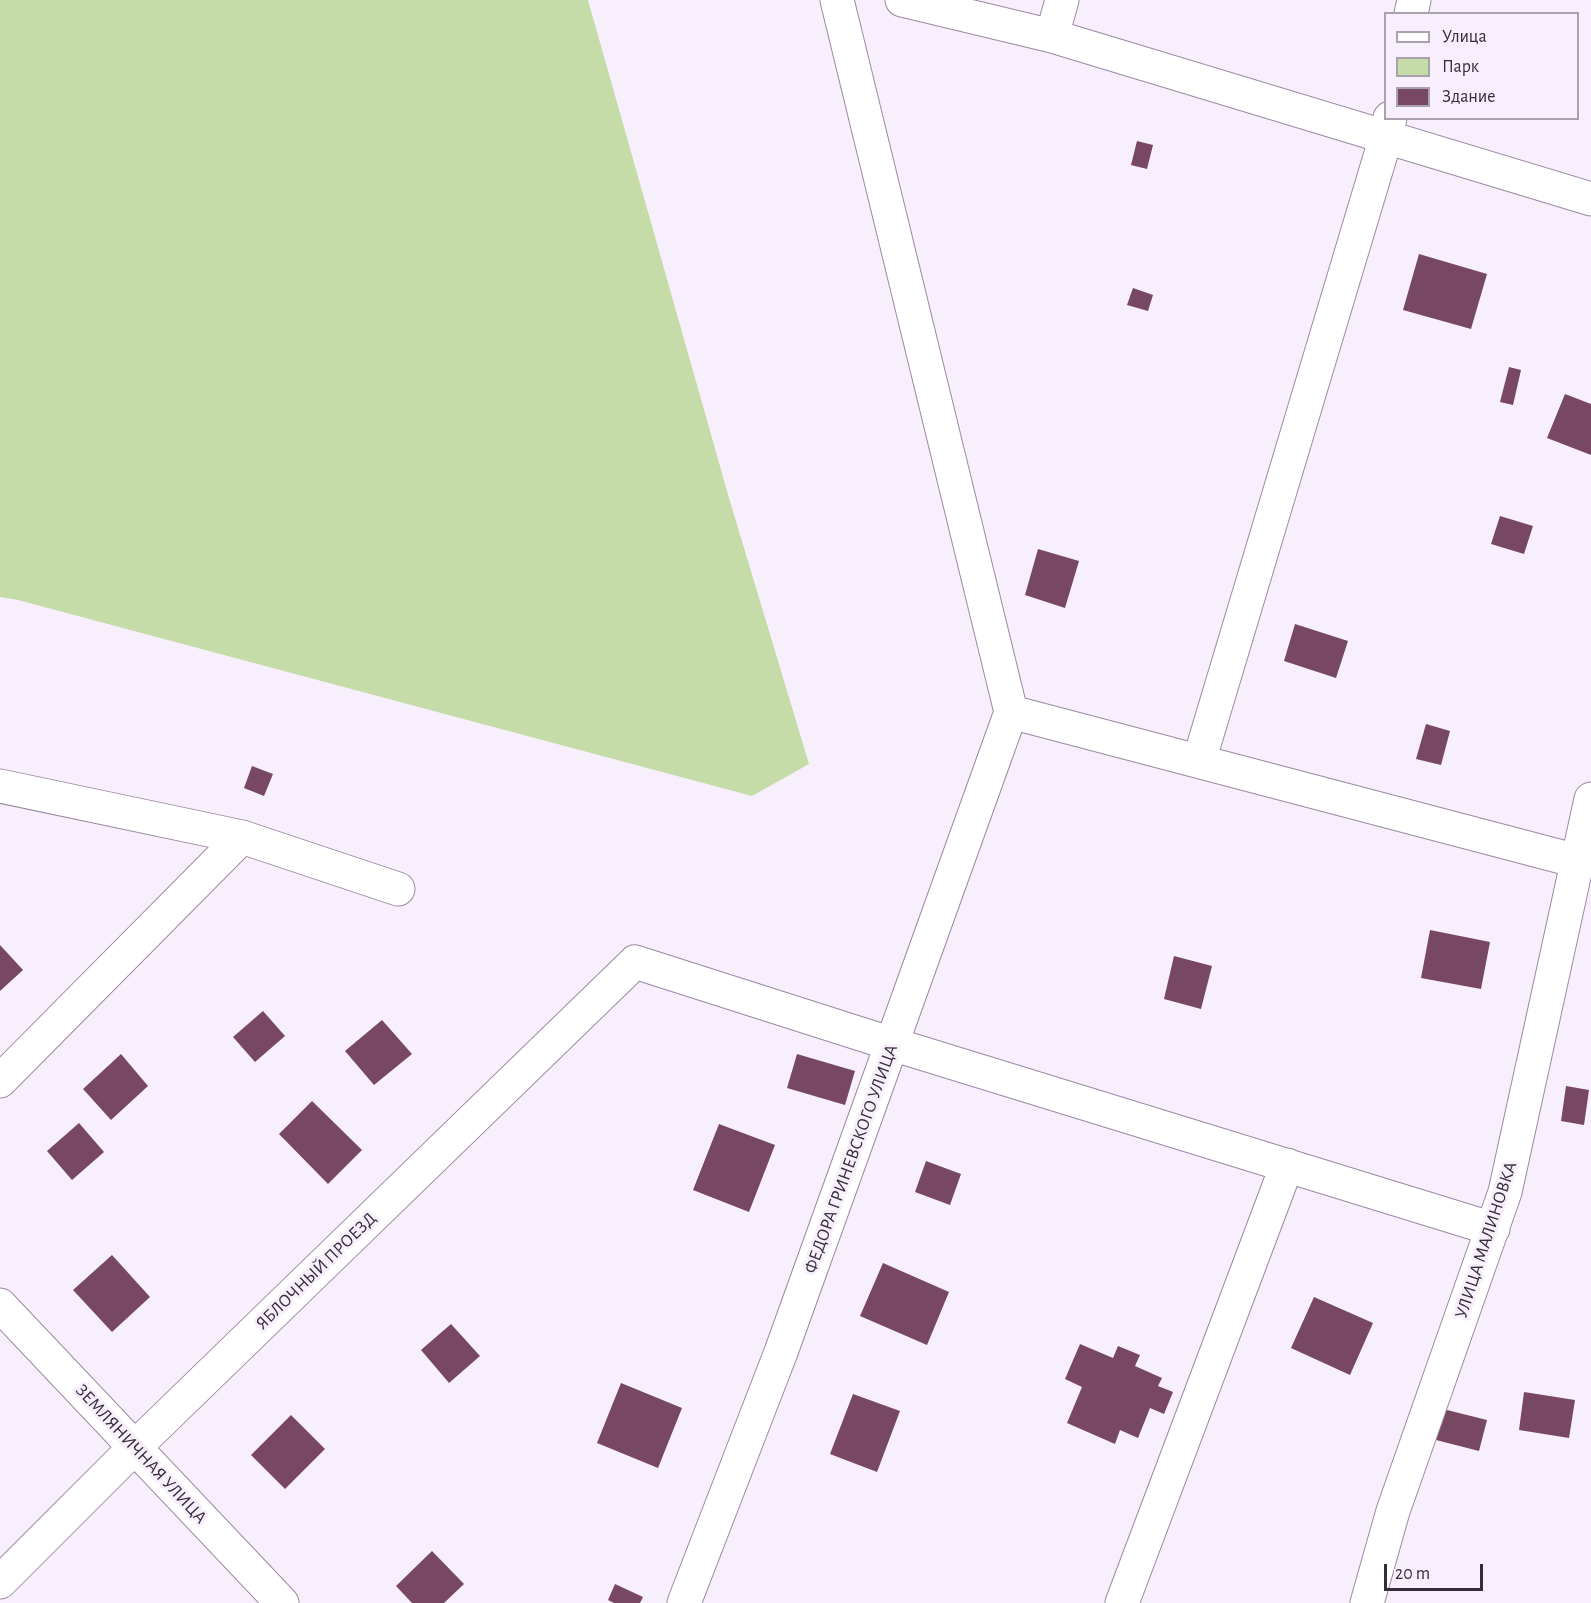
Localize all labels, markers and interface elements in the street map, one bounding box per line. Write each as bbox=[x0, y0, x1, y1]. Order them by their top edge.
legend bbox=[1384, 12, 1579, 120]
text: Улица bbox=[1442, 28, 1487, 46]
text: Парк bbox=[1442, 58, 1479, 76]
text: Здание bbox=[1442, 88, 1496, 106]
street label: ФЕДОРА ГРИНЕВСКОГО УЛИЦА bbox=[799, 1042, 903, 1276]
street label: УЛИЦА МАЛИНОВКА bbox=[1450, 1159, 1522, 1321]
street label: ЯБЛОЧНЫЙ ПРОЕЗД bbox=[251, 1208, 381, 1334]
street label: ЗЕМЛЯНИЧНАЯ УЛИЦА bbox=[71, 1380, 211, 1528]
scale bar bbox=[1387, 1552, 1486, 1590]
text: 20 m bbox=[1395, 1565, 1430, 1583]

